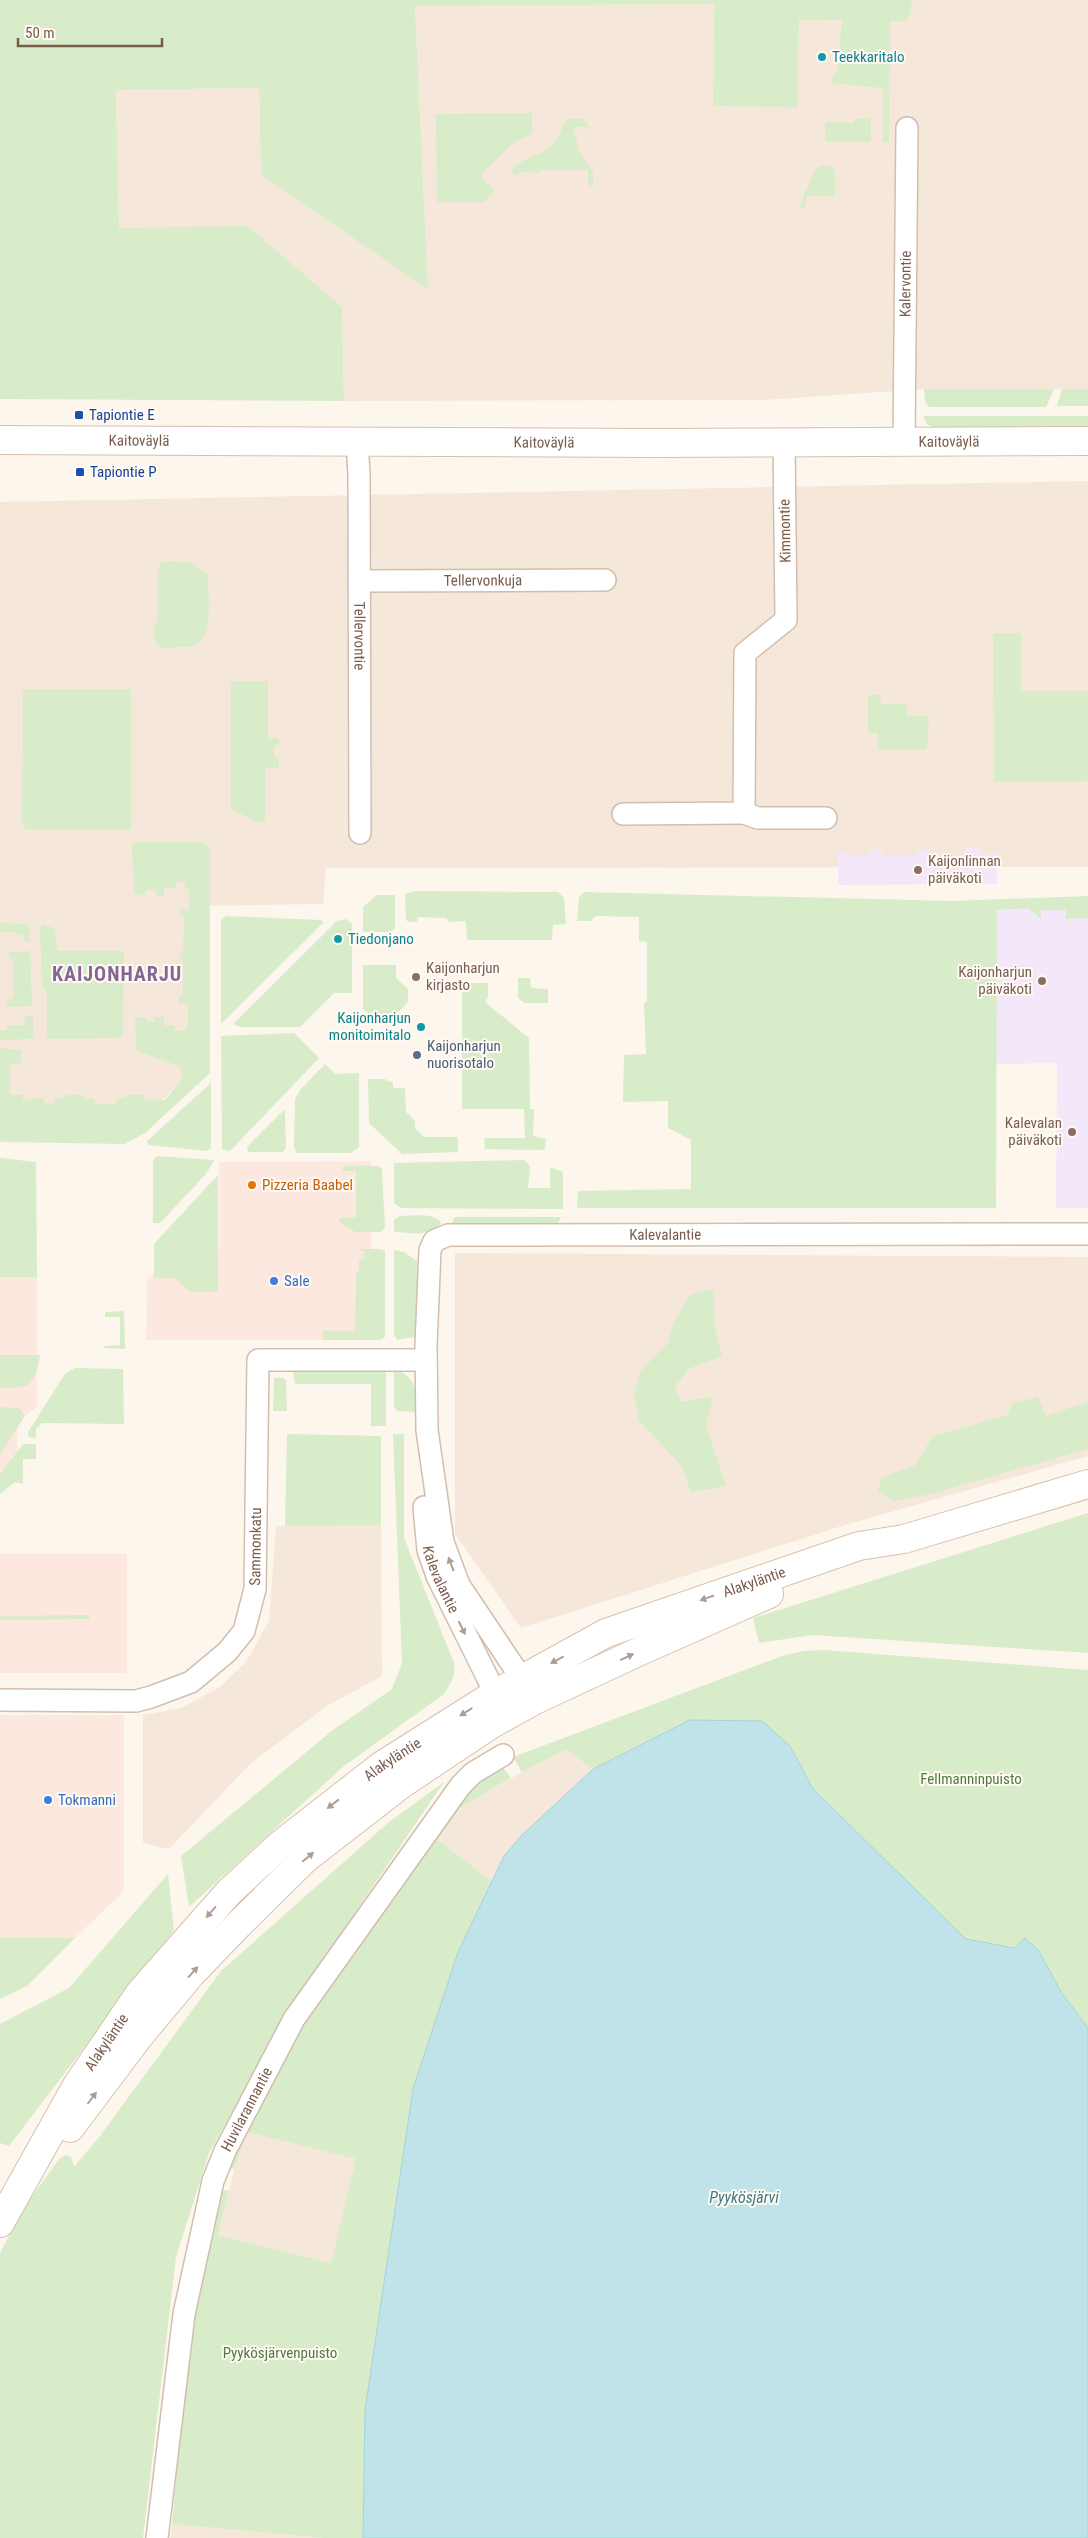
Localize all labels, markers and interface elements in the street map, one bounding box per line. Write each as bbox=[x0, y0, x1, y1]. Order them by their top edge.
scale bar bbox=[18, 15, 161, 47]
text: 50 m bbox=[25, 24, 55, 42]
place label: Teekkaritalo bbox=[832, 48, 904, 66]
marker: Teekkaritalo bbox=[816, 51, 828, 63]
street label: Kalervontie bbox=[896, 251, 915, 317]
place label: Tapiontie E bbox=[89, 406, 155, 424]
marker: Tapiontie E bbox=[73, 409, 85, 421]
street label: Kaitoväylä bbox=[109, 431, 169, 450]
street label: Kaitoväylä bbox=[919, 432, 979, 451]
street label: Kaitoväylä bbox=[514, 433, 574, 452]
place label: Tapiontie P bbox=[90, 463, 156, 481]
marker: Tapiontie P bbox=[74, 466, 86, 478]
street label: Kimmontie bbox=[775, 499, 795, 563]
street label: Tellervonkuja bbox=[444, 571, 522, 590]
street label: Tellervontie bbox=[350, 602, 369, 670]
place label: Kaijonlinnan päiväkoti bbox=[928, 852, 1001, 887]
marker: Kaijonlinnan päiväkoti bbox=[912, 864, 924, 876]
place label: Tiedonjano bbox=[348, 930, 414, 948]
marker: Tiedonjano bbox=[332, 933, 344, 945]
place label: Kaijonharjun kirjasto bbox=[426, 959, 500, 994]
district label: KAIJONHARJU bbox=[52, 962, 182, 986]
place label: Kaijonharjun päiväkoti bbox=[958, 963, 1032, 998]
marker: Kaijonharjun kirjasto bbox=[410, 971, 422, 983]
marker: Kaijonharjun päiväkoti bbox=[1036, 975, 1048, 987]
place label: Kaijonharjun monitoimitalo bbox=[329, 1009, 411, 1044]
marker: Kaijonharjun monitoimitalo bbox=[415, 1021, 427, 1033]
place label: Kaijonharjun nuorisotalo bbox=[427, 1037, 501, 1072]
marker: Kaijonharjun nuorisotalo bbox=[411, 1049, 423, 1061]
place label: Kalevalan päiväkoti bbox=[1005, 1114, 1062, 1149]
marker: Kalevalan päiväkoti bbox=[1066, 1126, 1078, 1138]
place label: Pizzeria Baabel bbox=[262, 1176, 353, 1194]
marker: Pizzeria Baabel bbox=[246, 1179, 258, 1191]
street label: Kalevalantie bbox=[629, 1226, 701, 1244]
place label: Sale bbox=[284, 1272, 309, 1290]
marker: Sale bbox=[268, 1275, 280, 1287]
street label: Sammonkatu bbox=[246, 1507, 265, 1586]
street label: Kalevalantie bbox=[419, 1545, 463, 1616]
one-way arrow bbox=[447, 1556, 455, 1571]
street label: Alakyläntie bbox=[721, 1563, 788, 1601]
one-way arrow bbox=[699, 1595, 714, 1602]
one-way arrow bbox=[459, 1621, 467, 1635]
one-way arrow bbox=[620, 1653, 634, 1661]
one-way arrow bbox=[550, 1656, 564, 1664]
one-way arrow bbox=[460, 1707, 473, 1717]
street label: Alakyläntie bbox=[360, 1734, 425, 1785]
park label: Fellmanninpuisto bbox=[920, 1770, 1022, 1788]
place label: Tokmanni bbox=[58, 1791, 116, 1809]
marker: Tokmanni bbox=[42, 1794, 54, 1806]
one-way arrow bbox=[326, 1799, 340, 1809]
one-way arrow bbox=[301, 1852, 314, 1863]
one-way arrow bbox=[206, 1905, 217, 1918]
one-way arrow bbox=[187, 1967, 199, 1979]
street label: Alakyläntie bbox=[81, 2010, 132, 2074]
street label: Huvilarannantie bbox=[217, 2064, 276, 2155]
one-way arrow bbox=[87, 2091, 97, 2105]
water label: Pyykösjärvi bbox=[709, 2188, 779, 2207]
park label: Pyykösjärvenpuisto bbox=[223, 2344, 337, 2362]

